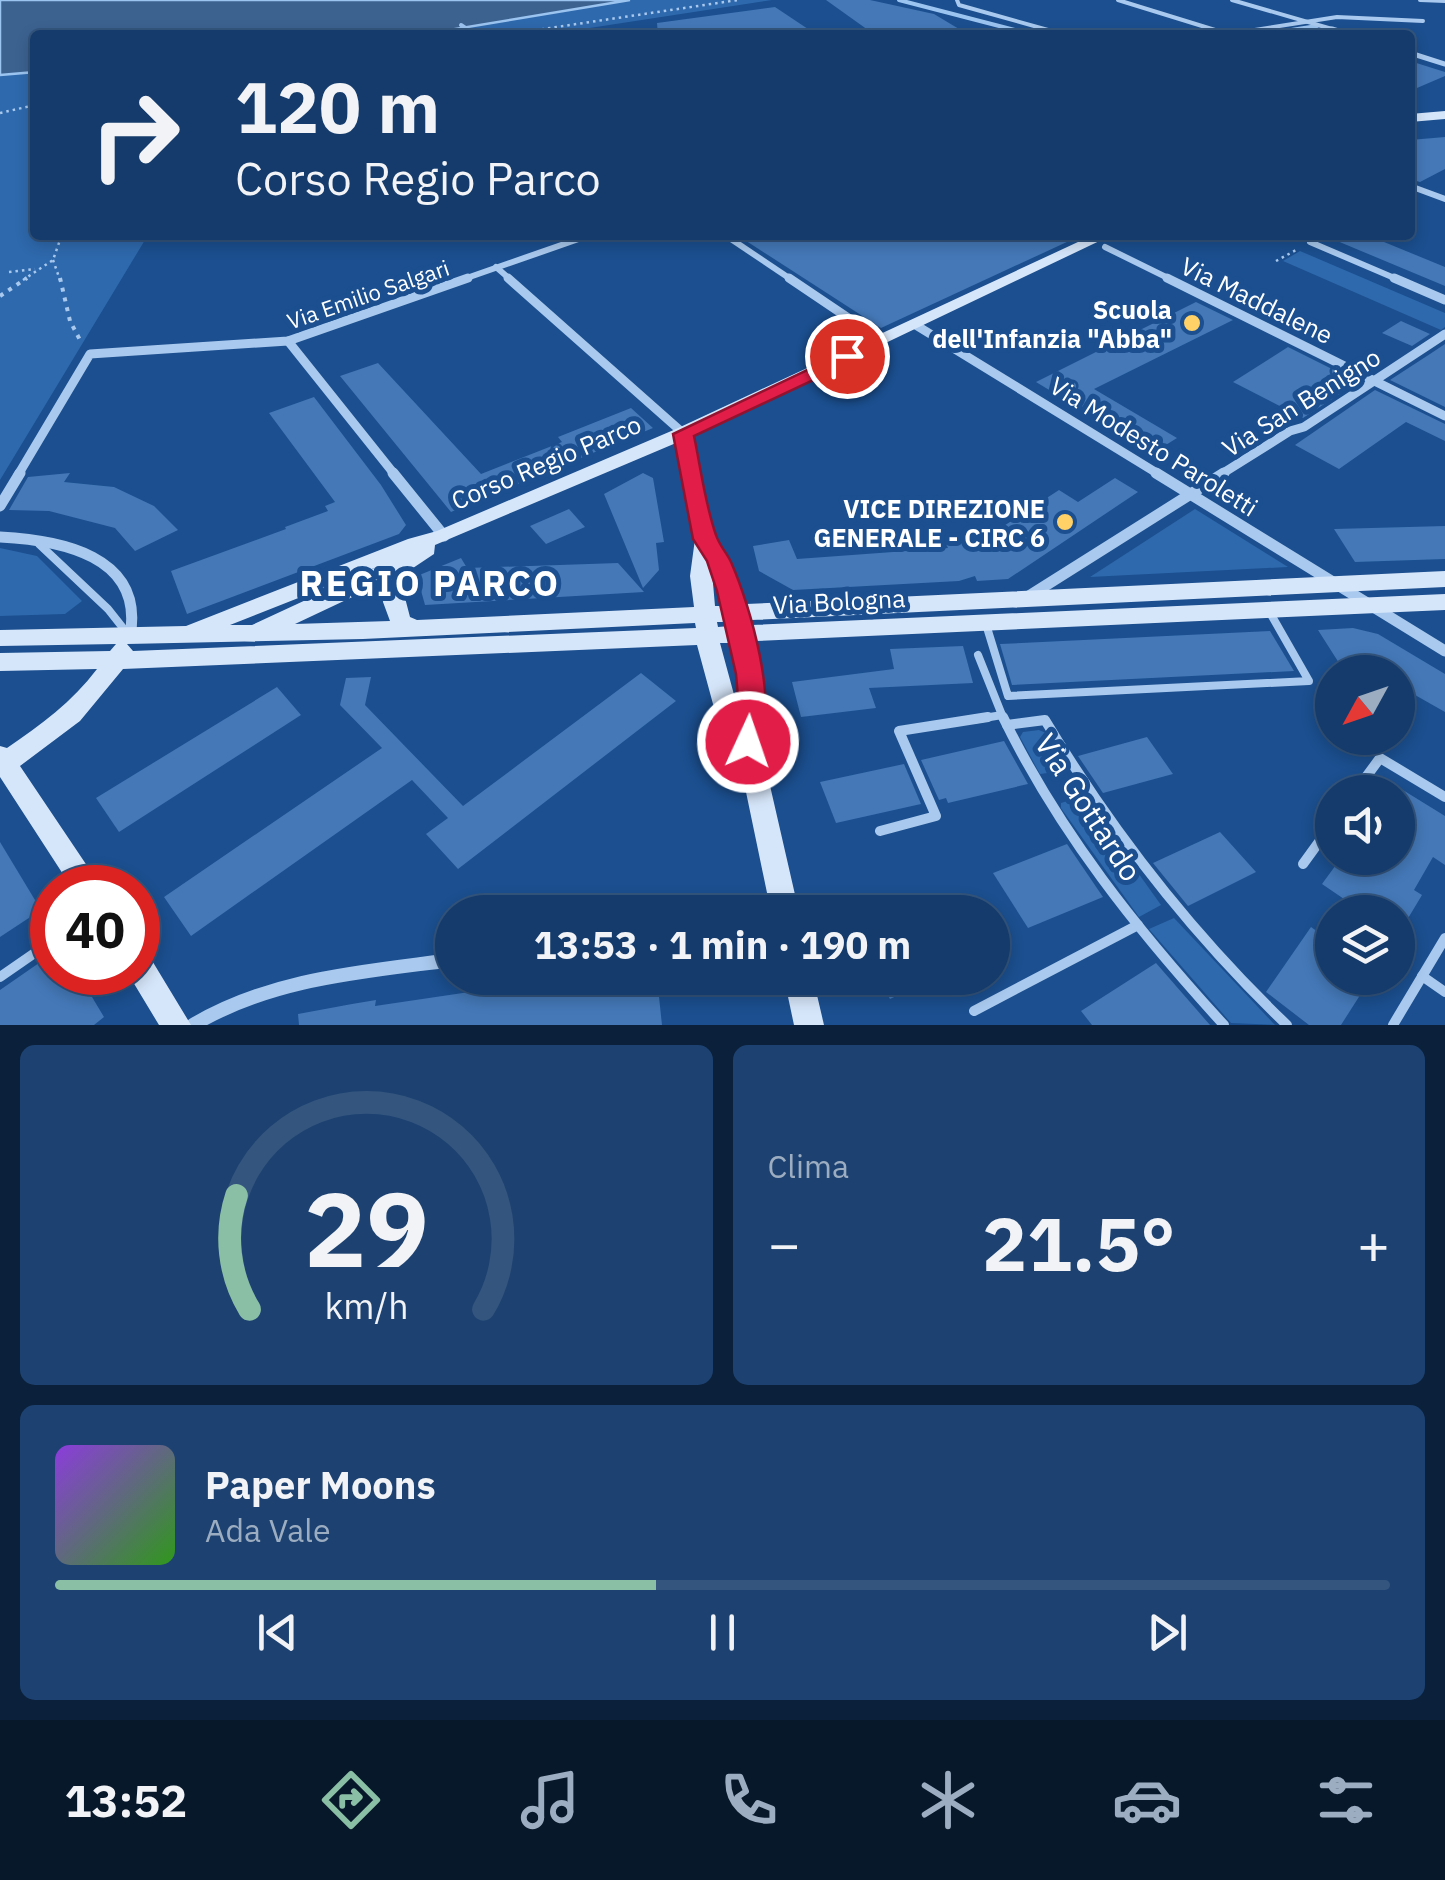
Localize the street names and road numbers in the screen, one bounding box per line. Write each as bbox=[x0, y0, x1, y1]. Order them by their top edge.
street label: Via Maddalene bbox=[1176, 249, 1338, 351]
street label: Via Emilio Salgari bbox=[283, 253, 453, 335]
street label: Via San Benigno bbox=[1216, 340, 1386, 464]
street label: Via Modesto Paroletti bbox=[1044, 369, 1264, 523]
street label: Corso Regio Parco bbox=[446, 407, 646, 517]
street label: Via Bologna bbox=[772, 581, 906, 621]
street label: Via Gottardo bbox=[1027, 726, 1151, 888]

